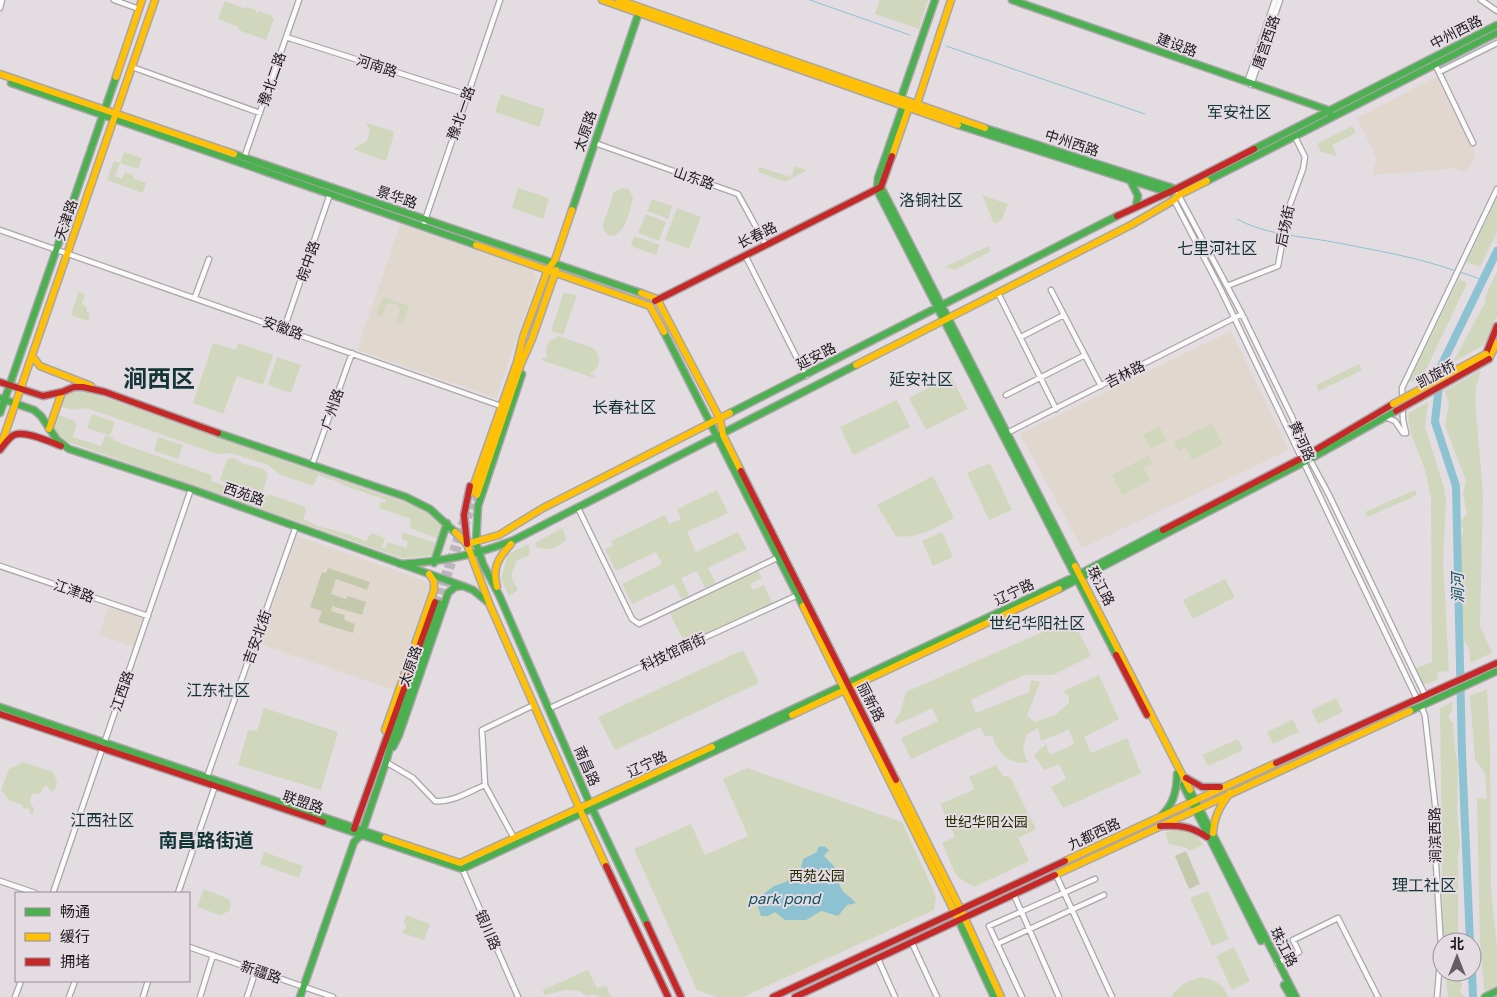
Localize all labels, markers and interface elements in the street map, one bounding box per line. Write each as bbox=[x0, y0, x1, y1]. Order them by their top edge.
street label: 中州西路 bbox=[1427, 11, 1485, 52]
street label: 唐宫西路 bbox=[1248, 13, 1283, 71]
street label: 建设路 bbox=[1155, 29, 1200, 60]
street label: 豫北二路 bbox=[254, 50, 289, 108]
street label: 河南路 bbox=[355, 51, 400, 80]
street label: 豫北一路 bbox=[443, 84, 478, 142]
district label: 军安社区 bbox=[1207, 102, 1271, 122]
street label: 太原路 bbox=[570, 108, 599, 153]
street label: 中州西路 bbox=[1043, 126, 1101, 159]
street label: 山东路 bbox=[672, 163, 717, 192]
street label: 景华路 bbox=[375, 182, 420, 211]
district label: 洛铜社区 bbox=[899, 190, 963, 210]
street label: 天津路 bbox=[51, 197, 80, 242]
street label: 后场街 bbox=[1272, 204, 1297, 248]
street label: 长春路 bbox=[734, 218, 779, 251]
street label: 皖中路 bbox=[293, 238, 322, 283]
district label: 七里河社区 bbox=[1177, 238, 1257, 258]
street label: 安徽路 bbox=[261, 312, 306, 343]
street label: 延安路 bbox=[793, 338, 838, 373]
street label: 吉林路 bbox=[1102, 356, 1147, 391]
street label: 凯旋桥 bbox=[1413, 356, 1458, 391]
district label: 涧西区 bbox=[123, 363, 195, 392]
district label: 延安社区 bbox=[889, 369, 953, 389]
street label: 广州路 bbox=[317, 386, 346, 431]
district label: 长春社区 bbox=[592, 397, 656, 417]
street label: 黄河路 bbox=[1286, 418, 1319, 463]
street label: 西苑路 bbox=[222, 479, 267, 508]
street label: 珠江路 bbox=[1084, 563, 1119, 608]
water label: 涧河 bbox=[1448, 570, 1466, 603]
street label: 辽宁路 bbox=[991, 575, 1036, 608]
street label: 江津路 bbox=[52, 576, 97, 605]
street label: 吉安北街 bbox=[239, 608, 274, 666]
district label: 世纪华阳社区 bbox=[989, 613, 1085, 633]
street label: 科技馆南街 bbox=[637, 629, 708, 674]
street label: 太原路 bbox=[395, 643, 424, 688]
street label: 江西路 bbox=[107, 668, 136, 713]
street label: 丽新路 bbox=[854, 679, 889, 724]
district label: 江东社区 bbox=[186, 680, 250, 700]
street label: 南昌路 bbox=[571, 743, 604, 788]
street label: 辽宁路 bbox=[624, 747, 669, 780]
street label: 联盟路 bbox=[281, 787, 326, 816]
street label: 涧滨西路 bbox=[1426, 807, 1443, 863]
district label: 江西社区 bbox=[70, 810, 134, 830]
park label: 世纪华阳公园 bbox=[944, 813, 1028, 830]
street label: 九都西路 bbox=[1065, 814, 1123, 853]
district label: 南昌路街道 bbox=[158, 828, 254, 851]
park label: 西苑公园 bbox=[789, 867, 845, 884]
district label: 理工社区 bbox=[1392, 875, 1456, 895]
water label: park pond bbox=[748, 889, 822, 907]
legend bbox=[15, 892, 190, 982]
text: 畅通 bbox=[60, 902, 90, 920]
street label: 银川路 bbox=[472, 907, 505, 952]
street label: 珠江路 bbox=[1267, 924, 1302, 969]
text: 缓行 bbox=[60, 927, 90, 945]
north arrow bbox=[1432, 932, 1482, 982]
text: 北 bbox=[1450, 935, 1464, 952]
text: 拥堵 bbox=[60, 952, 90, 970]
street label: 新疆路 bbox=[239, 957, 284, 986]

